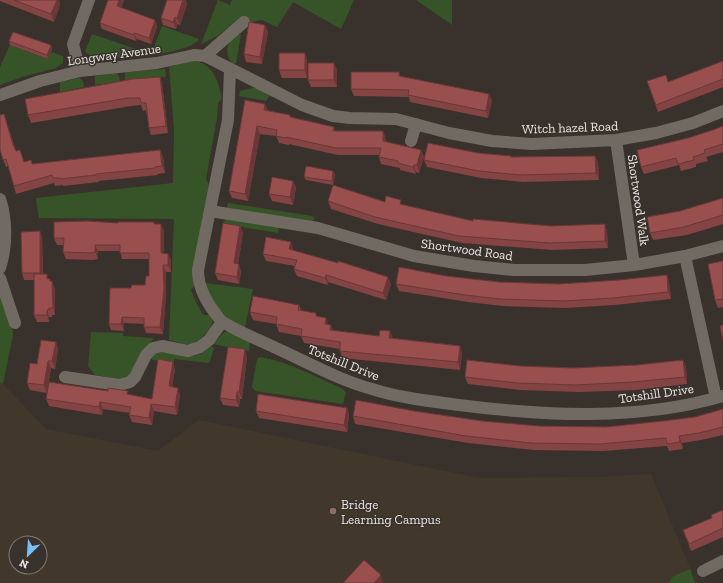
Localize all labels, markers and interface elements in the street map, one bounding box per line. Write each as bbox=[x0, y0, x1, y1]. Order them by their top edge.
street label: Longway Avenue bbox=[66, 41, 162, 68]
street label: Witch hazel Road bbox=[522, 118, 619, 137]
street label: Shortwood Walk bbox=[625, 153, 652, 247]
street label: Shortwood Road bbox=[420, 236, 514, 263]
street label: Totshill Drive bbox=[306, 341, 382, 384]
street label: Totshill Drive bbox=[617, 381, 695, 406]
place label: Bridge Learning Campus bbox=[341, 497, 441, 527]
marker: Bridge Learning Campus bbox=[328, 506, 338, 516]
north arrow bbox=[8, 535, 48, 575]
text: N bbox=[17, 556, 31, 571]

